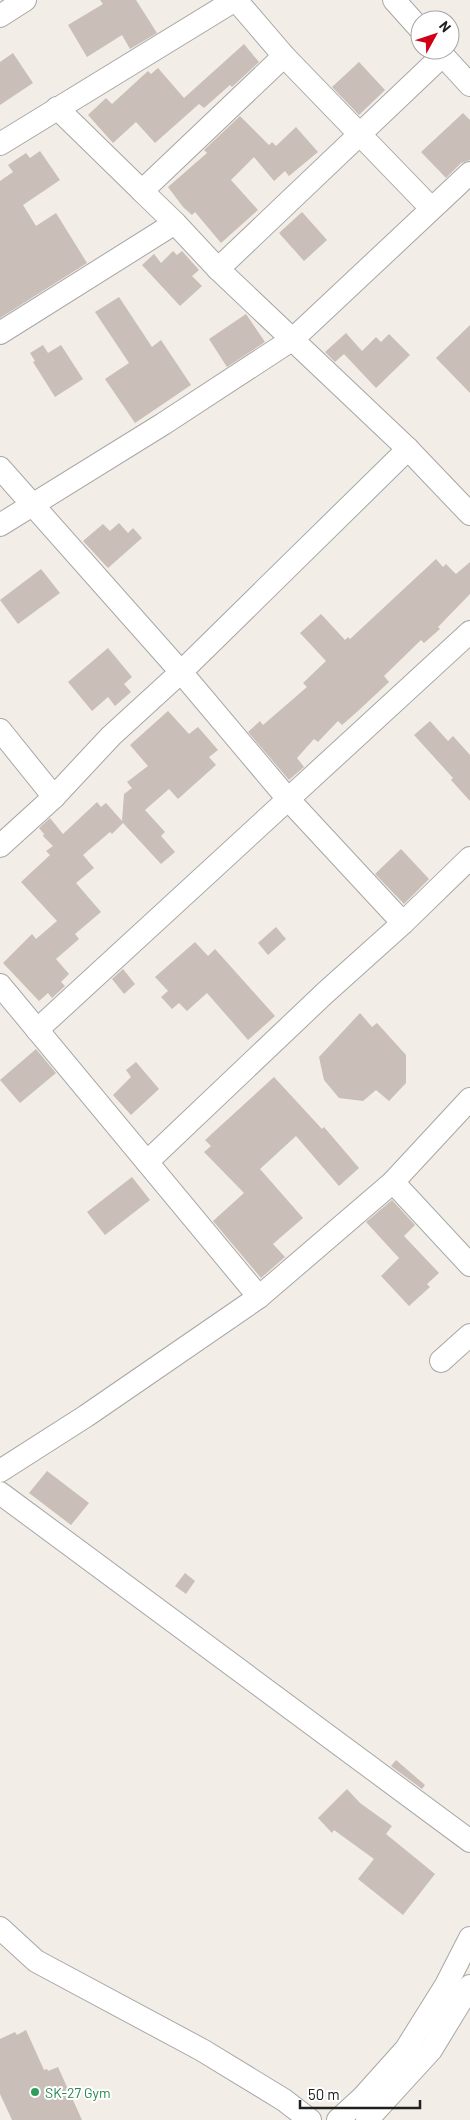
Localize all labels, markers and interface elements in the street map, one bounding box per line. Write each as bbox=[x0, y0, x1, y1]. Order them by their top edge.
north arrow bbox=[410, 10, 460, 60]
text: N bbox=[436, 17, 455, 35]
scale bar bbox=[300, 2078, 420, 2110]
place label: SK-27 Gym bbox=[45, 2084, 111, 2101]
text: 50 m bbox=[308, 2085, 340, 2103]
marker: SK-27 Gym bbox=[29, 2086, 41, 2098]

